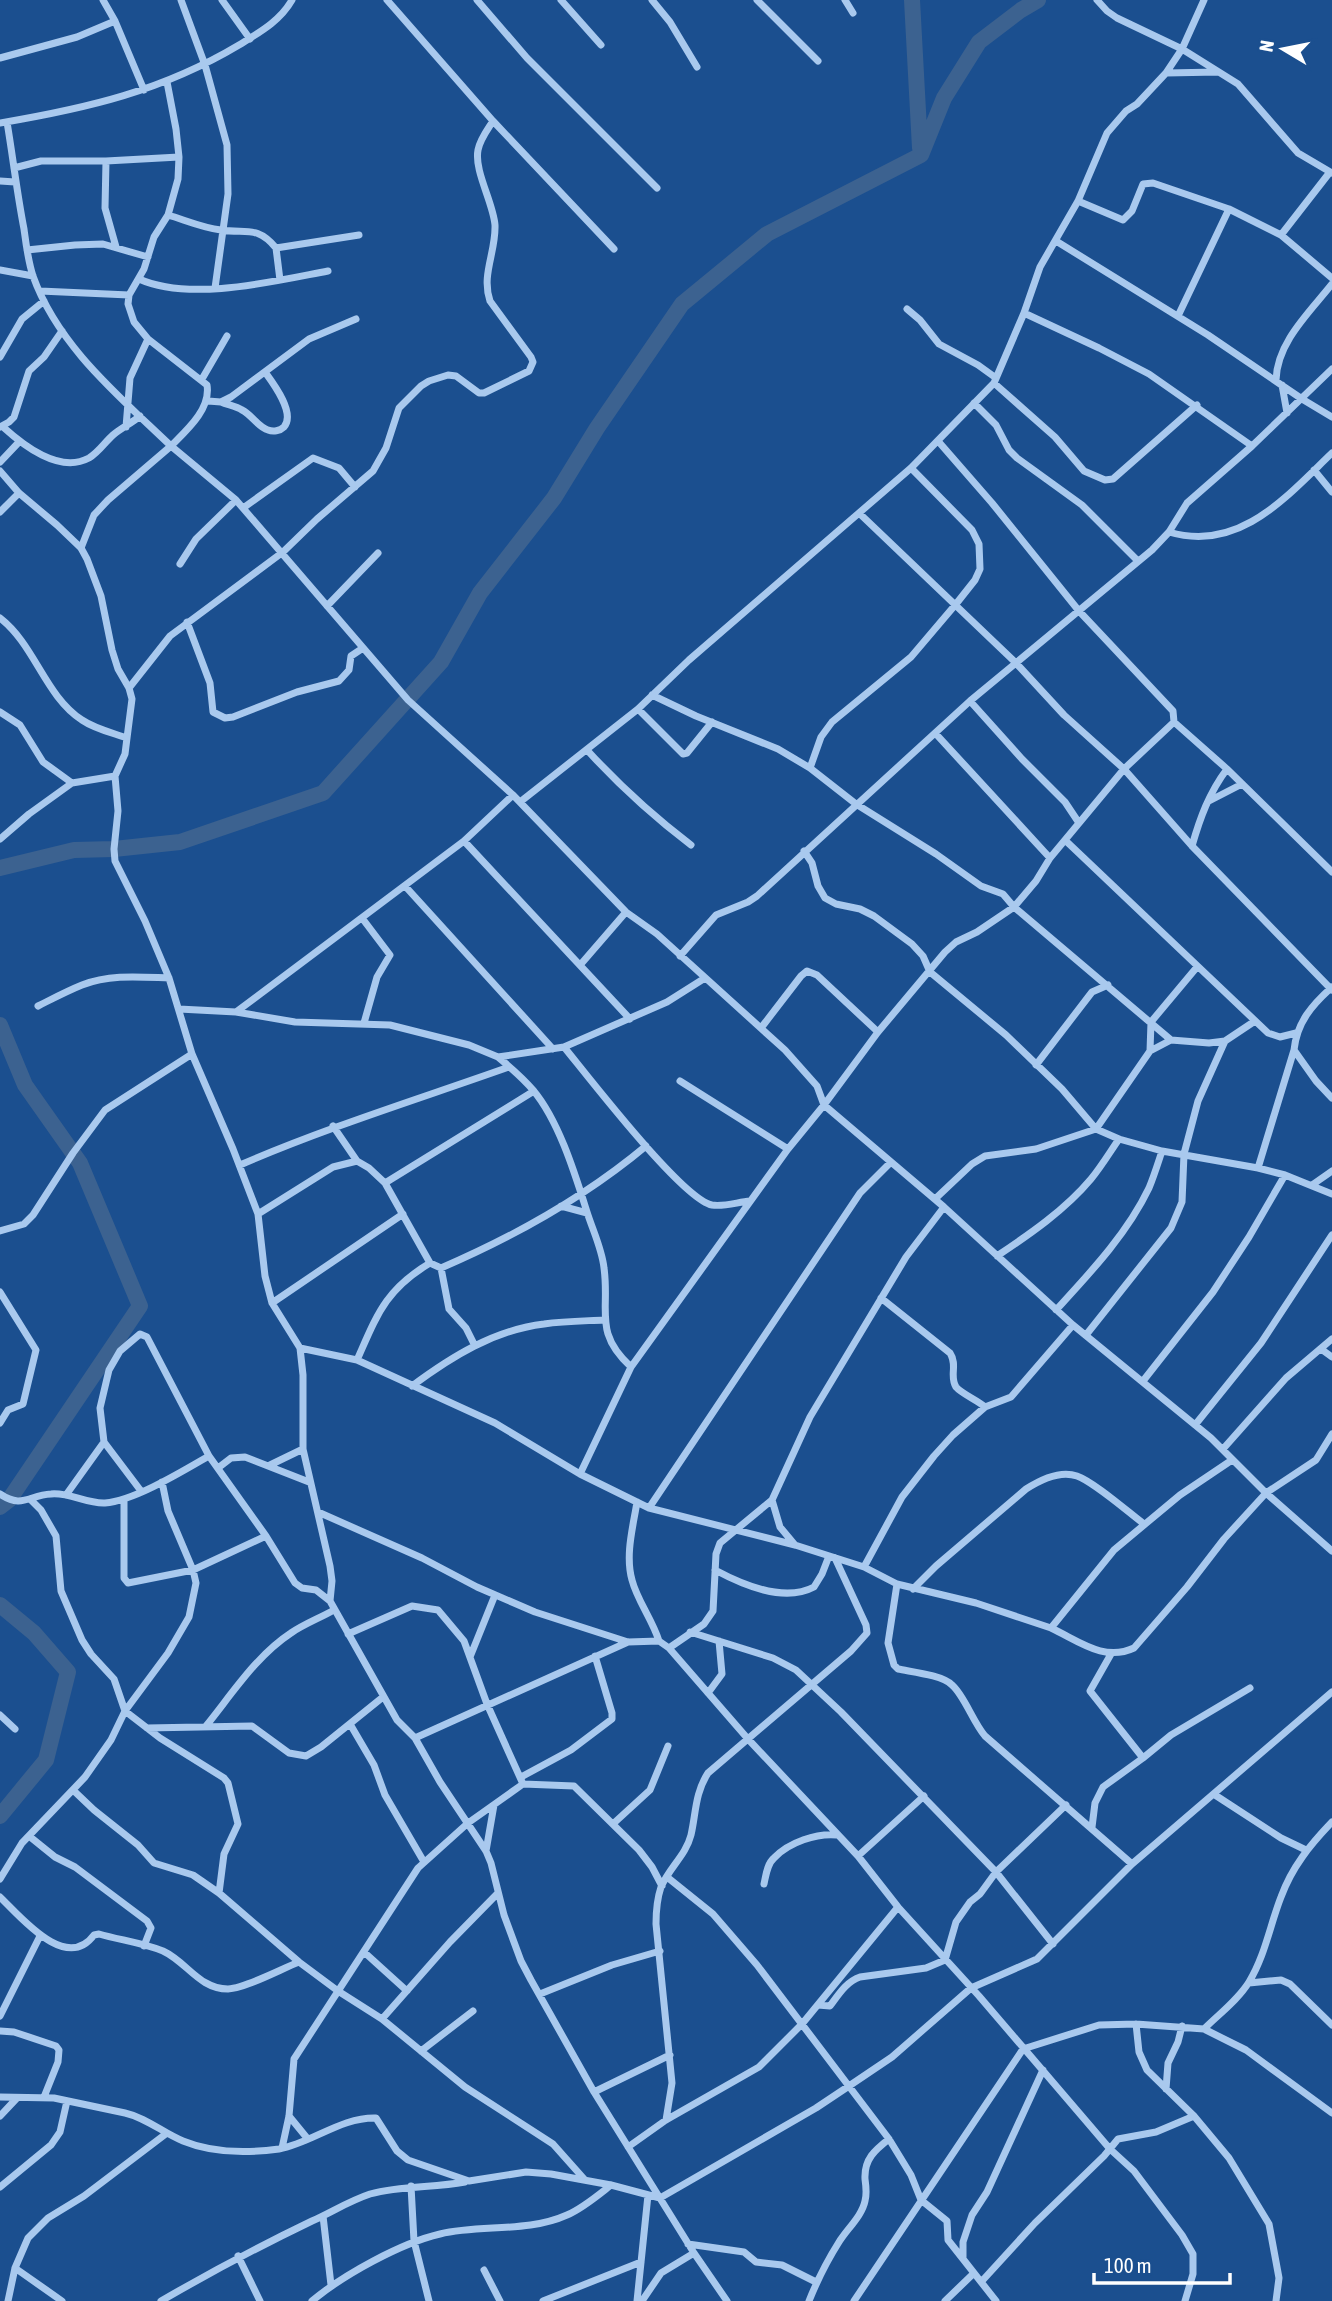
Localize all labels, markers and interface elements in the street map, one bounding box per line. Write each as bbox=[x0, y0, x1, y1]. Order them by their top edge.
north arrow bbox=[1248, 14, 1318, 84]
text: N bbox=[1254, 39, 1278, 53]
scale bar bbox=[1094, 2242, 1230, 2286]
text: 100 m bbox=[1104, 2253, 1152, 2277]

